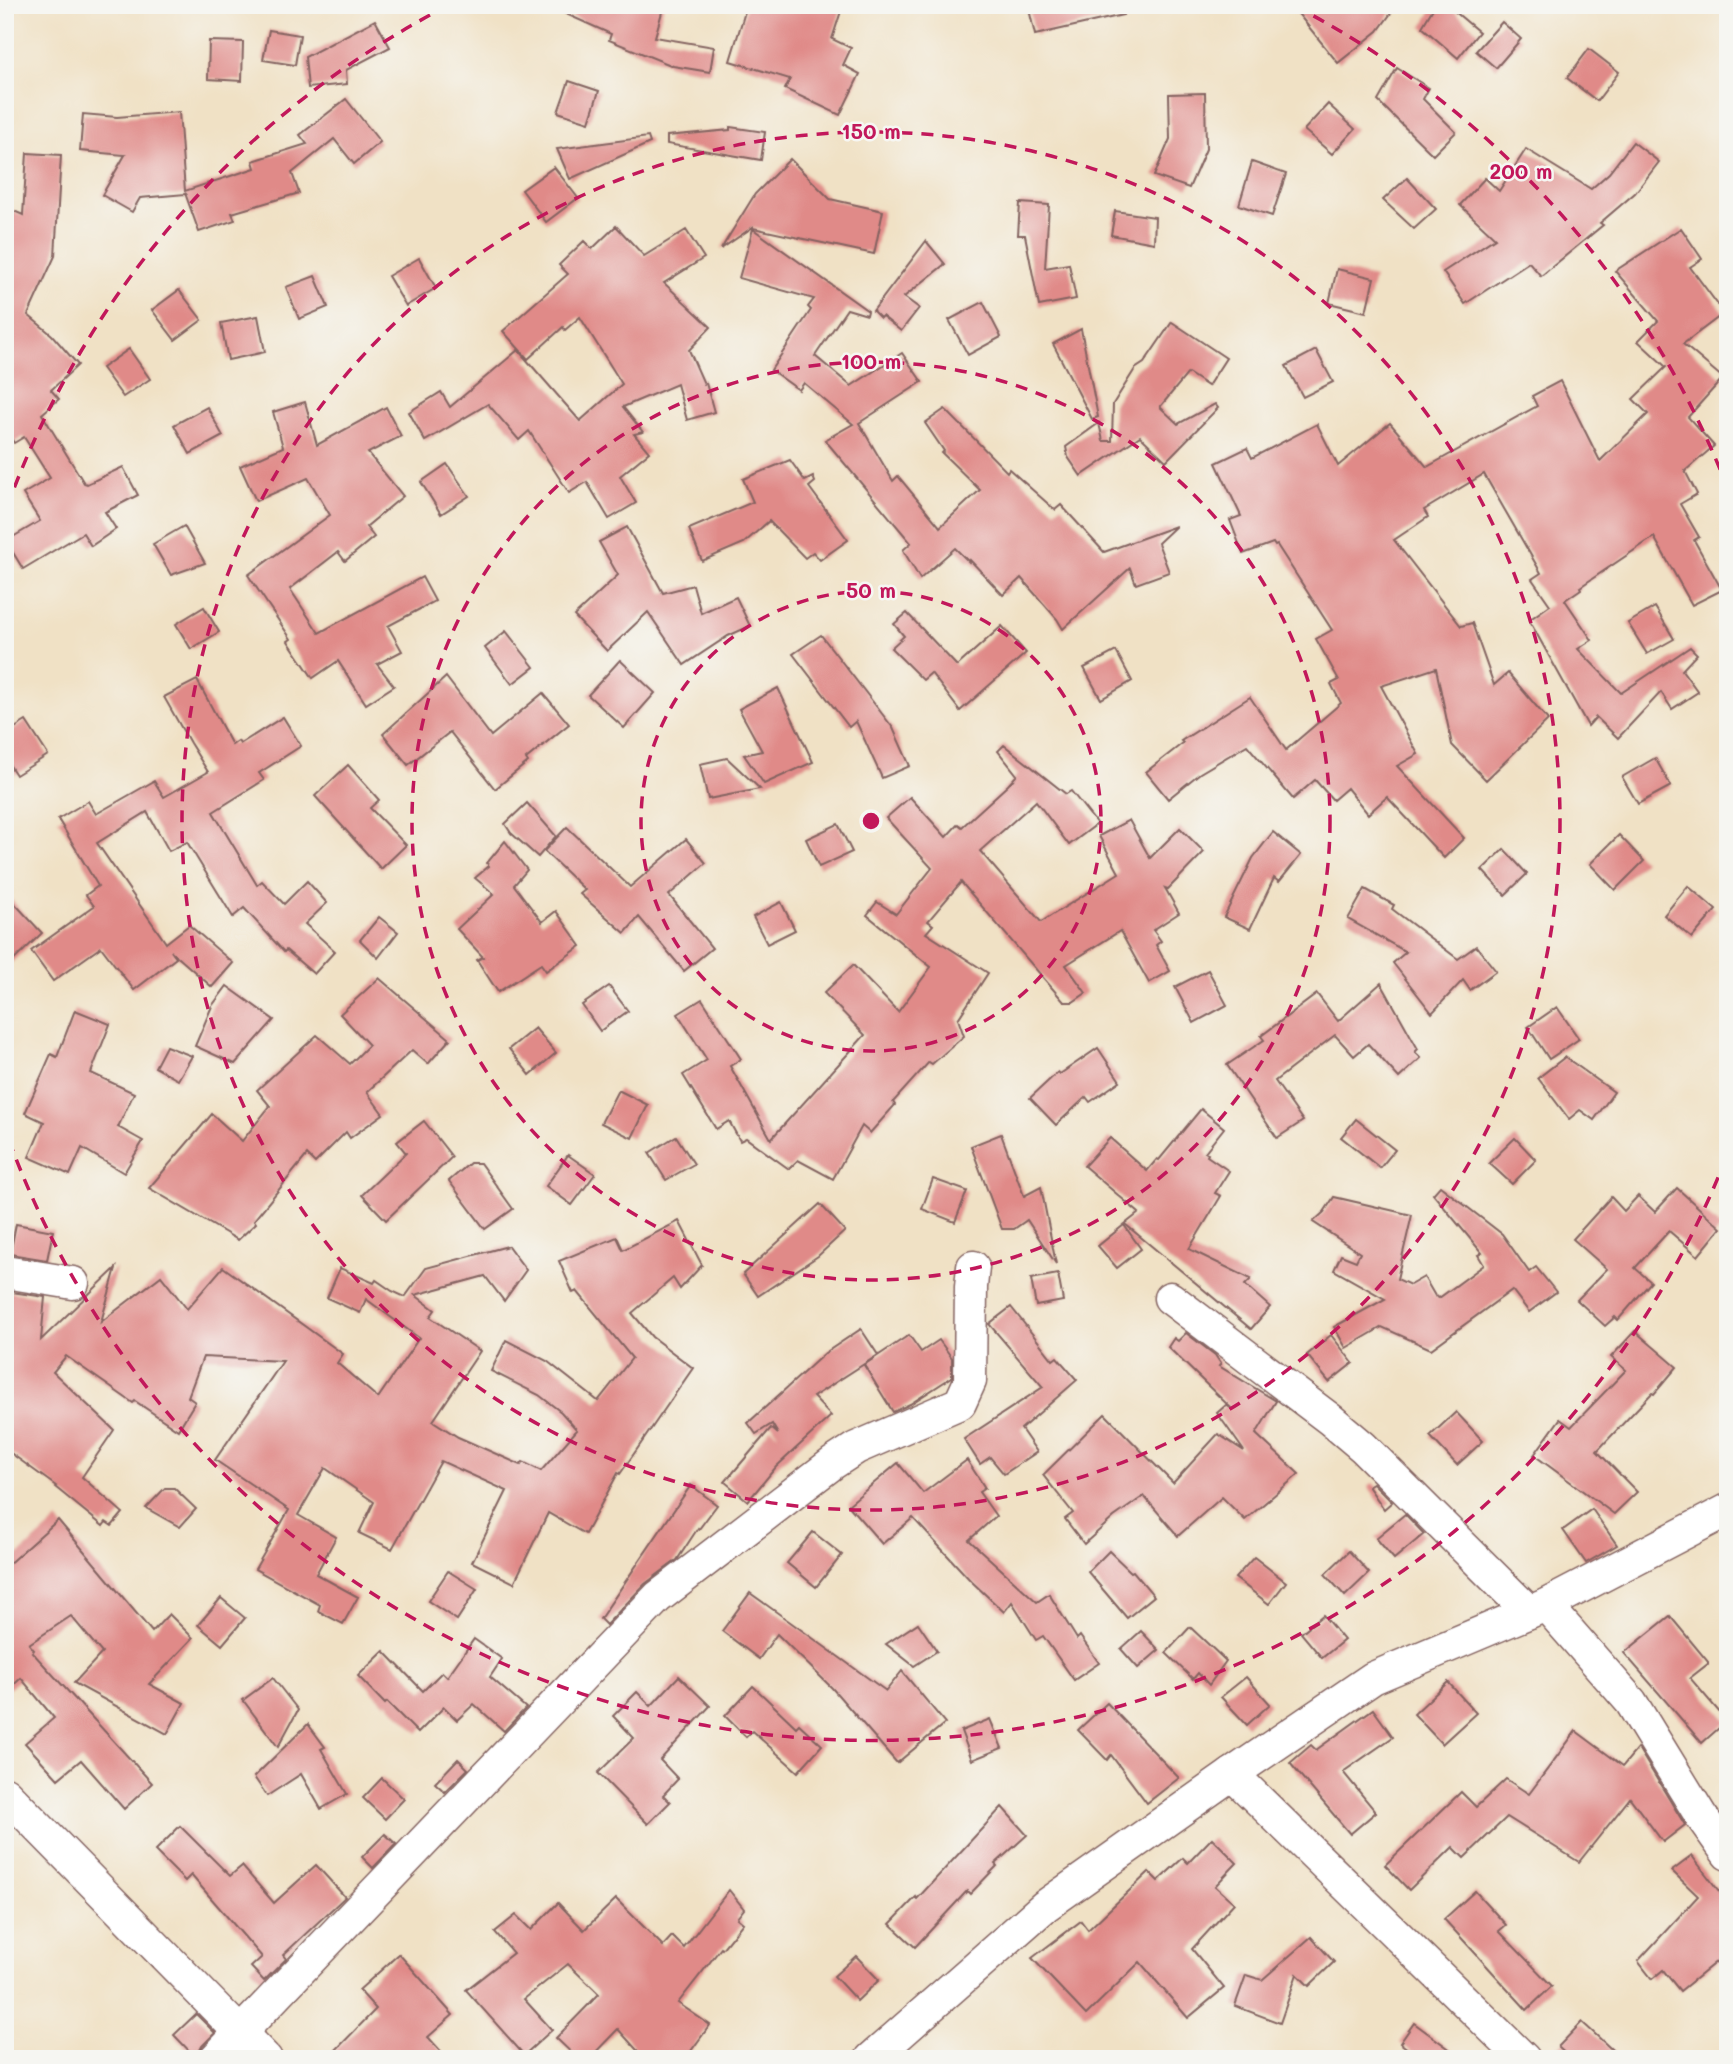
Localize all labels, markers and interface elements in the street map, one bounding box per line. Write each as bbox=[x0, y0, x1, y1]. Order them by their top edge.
text: 150 m bbox=[841, 117, 901, 144]
text: 200 m bbox=[1490, 157, 1552, 184]
text: 100 m bbox=[841, 347, 901, 374]
text: 50 m bbox=[846, 576, 896, 603]
centre of rings bbox=[859, 809, 883, 833]

